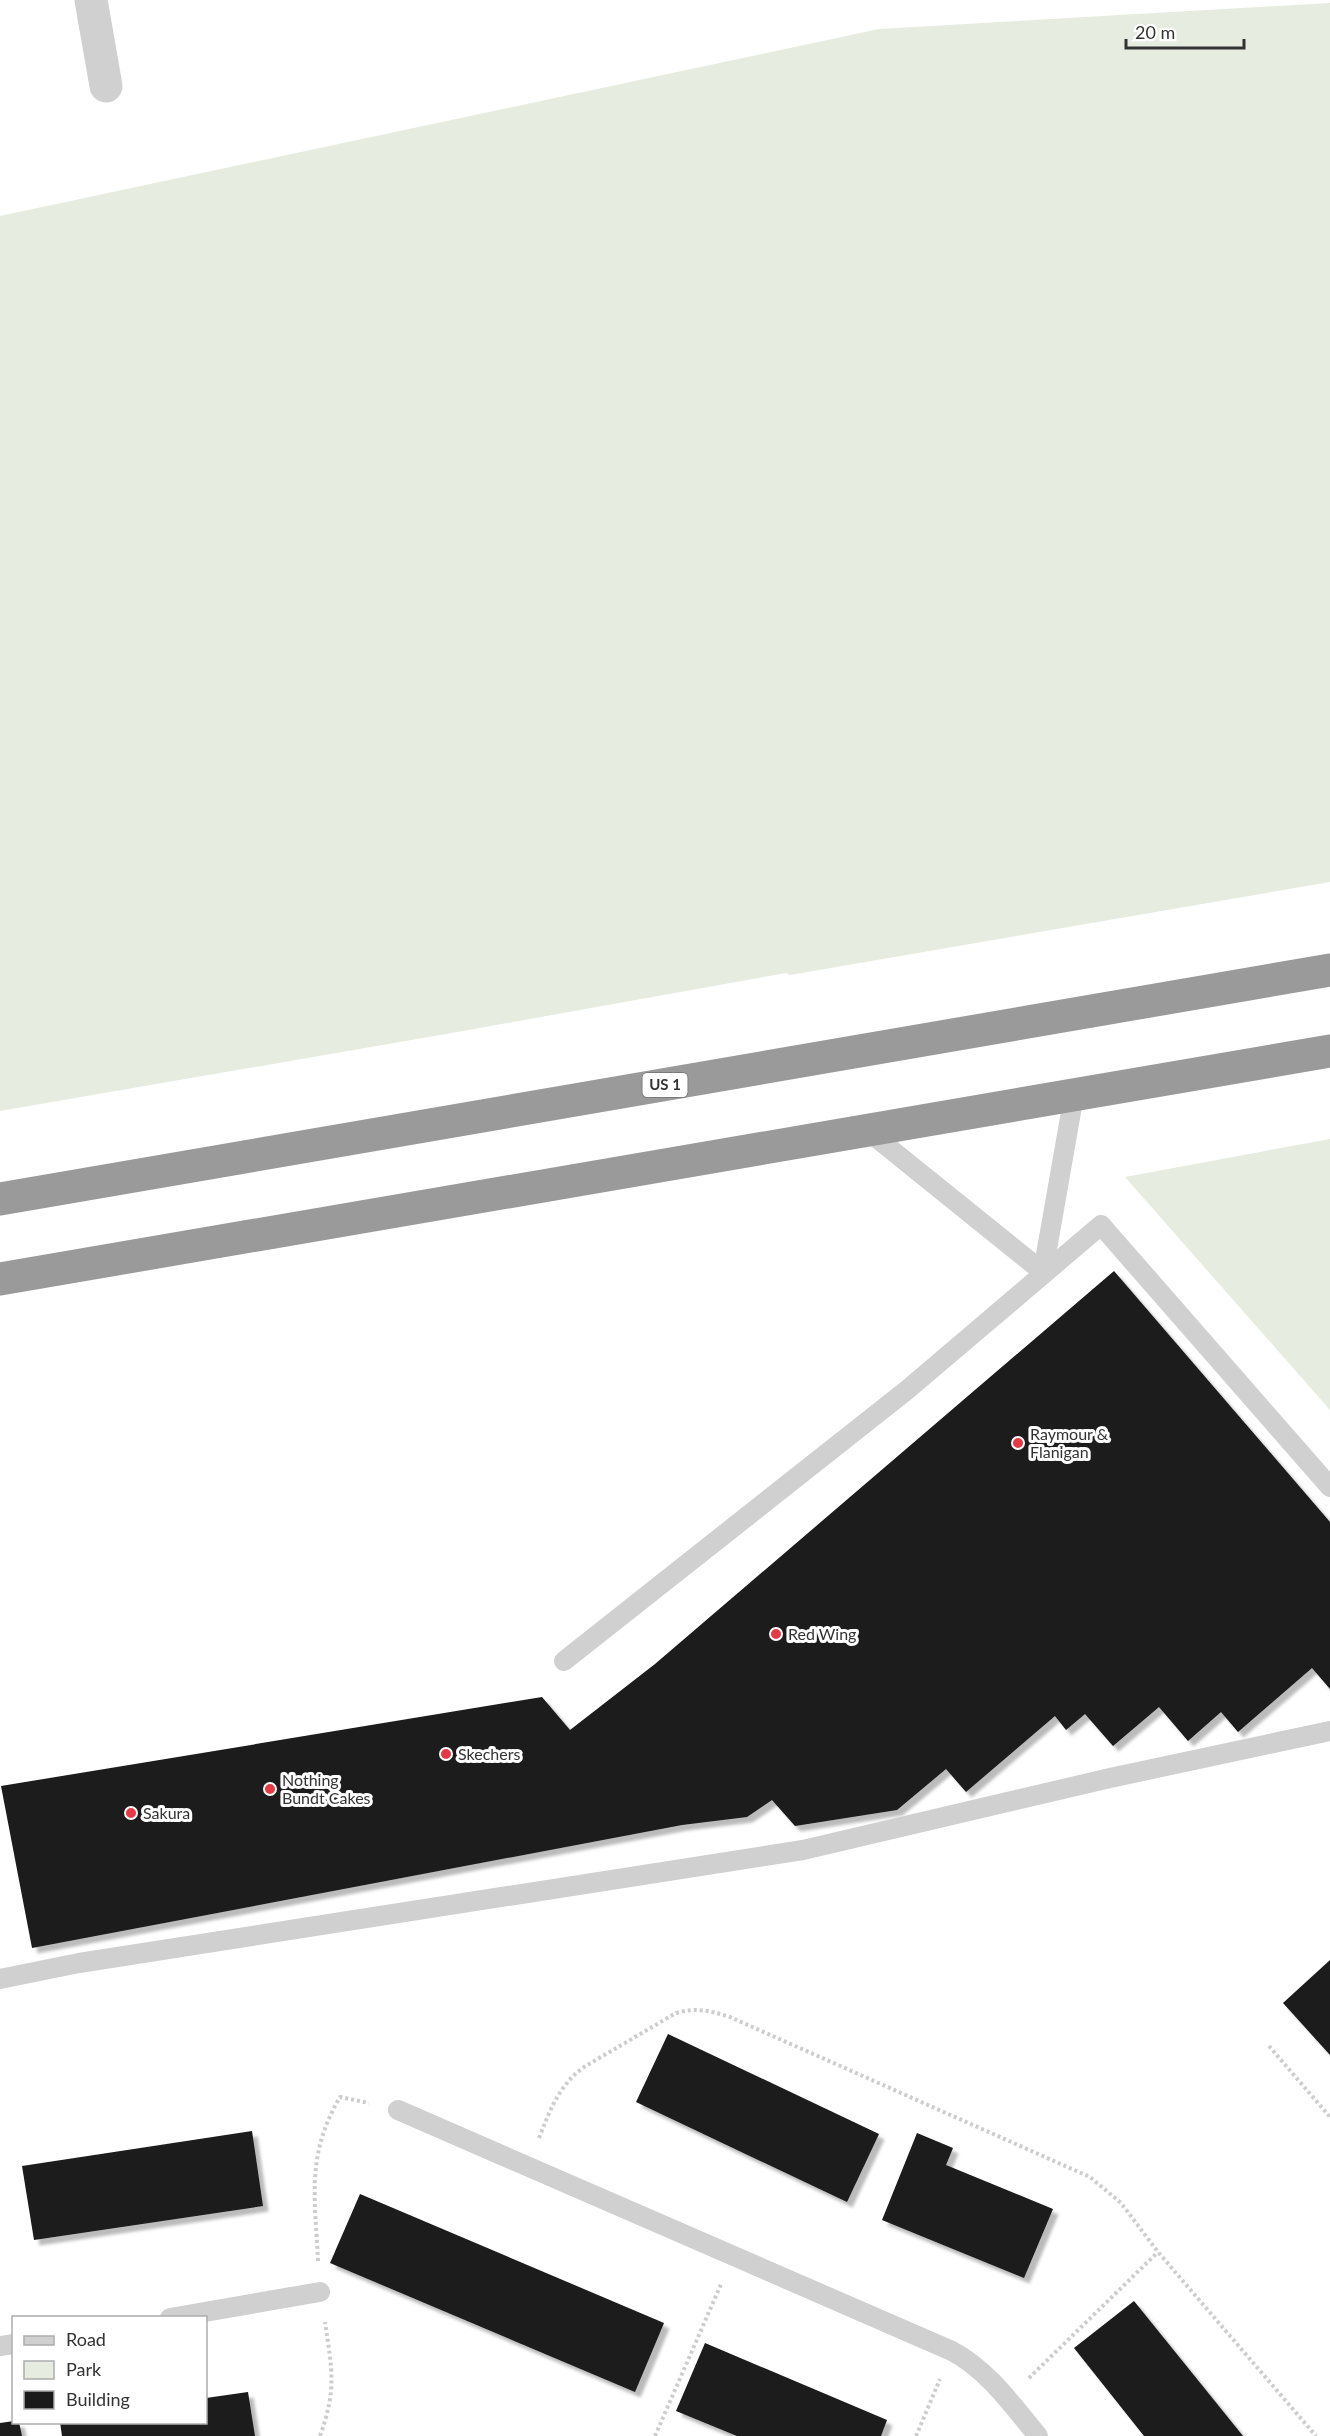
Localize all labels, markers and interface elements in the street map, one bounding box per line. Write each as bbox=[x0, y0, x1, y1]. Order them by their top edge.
scale bar bbox=[1126, 12, 1244, 50]
text: 20 m bbox=[1135, 21, 1175, 43]
road number: US 1 bbox=[642, 1073, 688, 1097]
place label: Raymour & Flanigan bbox=[1030, 1424, 1109, 1461]
marker: Raymour & Flanigan bbox=[1011, 1436, 1025, 1450]
place label: Red Wing bbox=[788, 1624, 856, 1643]
marker: Red Wing bbox=[769, 1627, 783, 1641]
place label: Skechers bbox=[458, 1744, 520, 1763]
marker: Skechers bbox=[439, 1747, 453, 1761]
place label: Nothing Bundt Cakes bbox=[282, 1770, 371, 1807]
marker: Nothing Bundt Cakes bbox=[263, 1782, 277, 1796]
place label: Sakura bbox=[143, 1803, 190, 1822]
marker: Sakura bbox=[124, 1806, 138, 1820]
legend bbox=[12, 2316, 207, 2424]
text: Road bbox=[66, 2328, 106, 2350]
text: Park bbox=[66, 2358, 102, 2380]
text: Building bbox=[66, 2388, 130, 2410]

